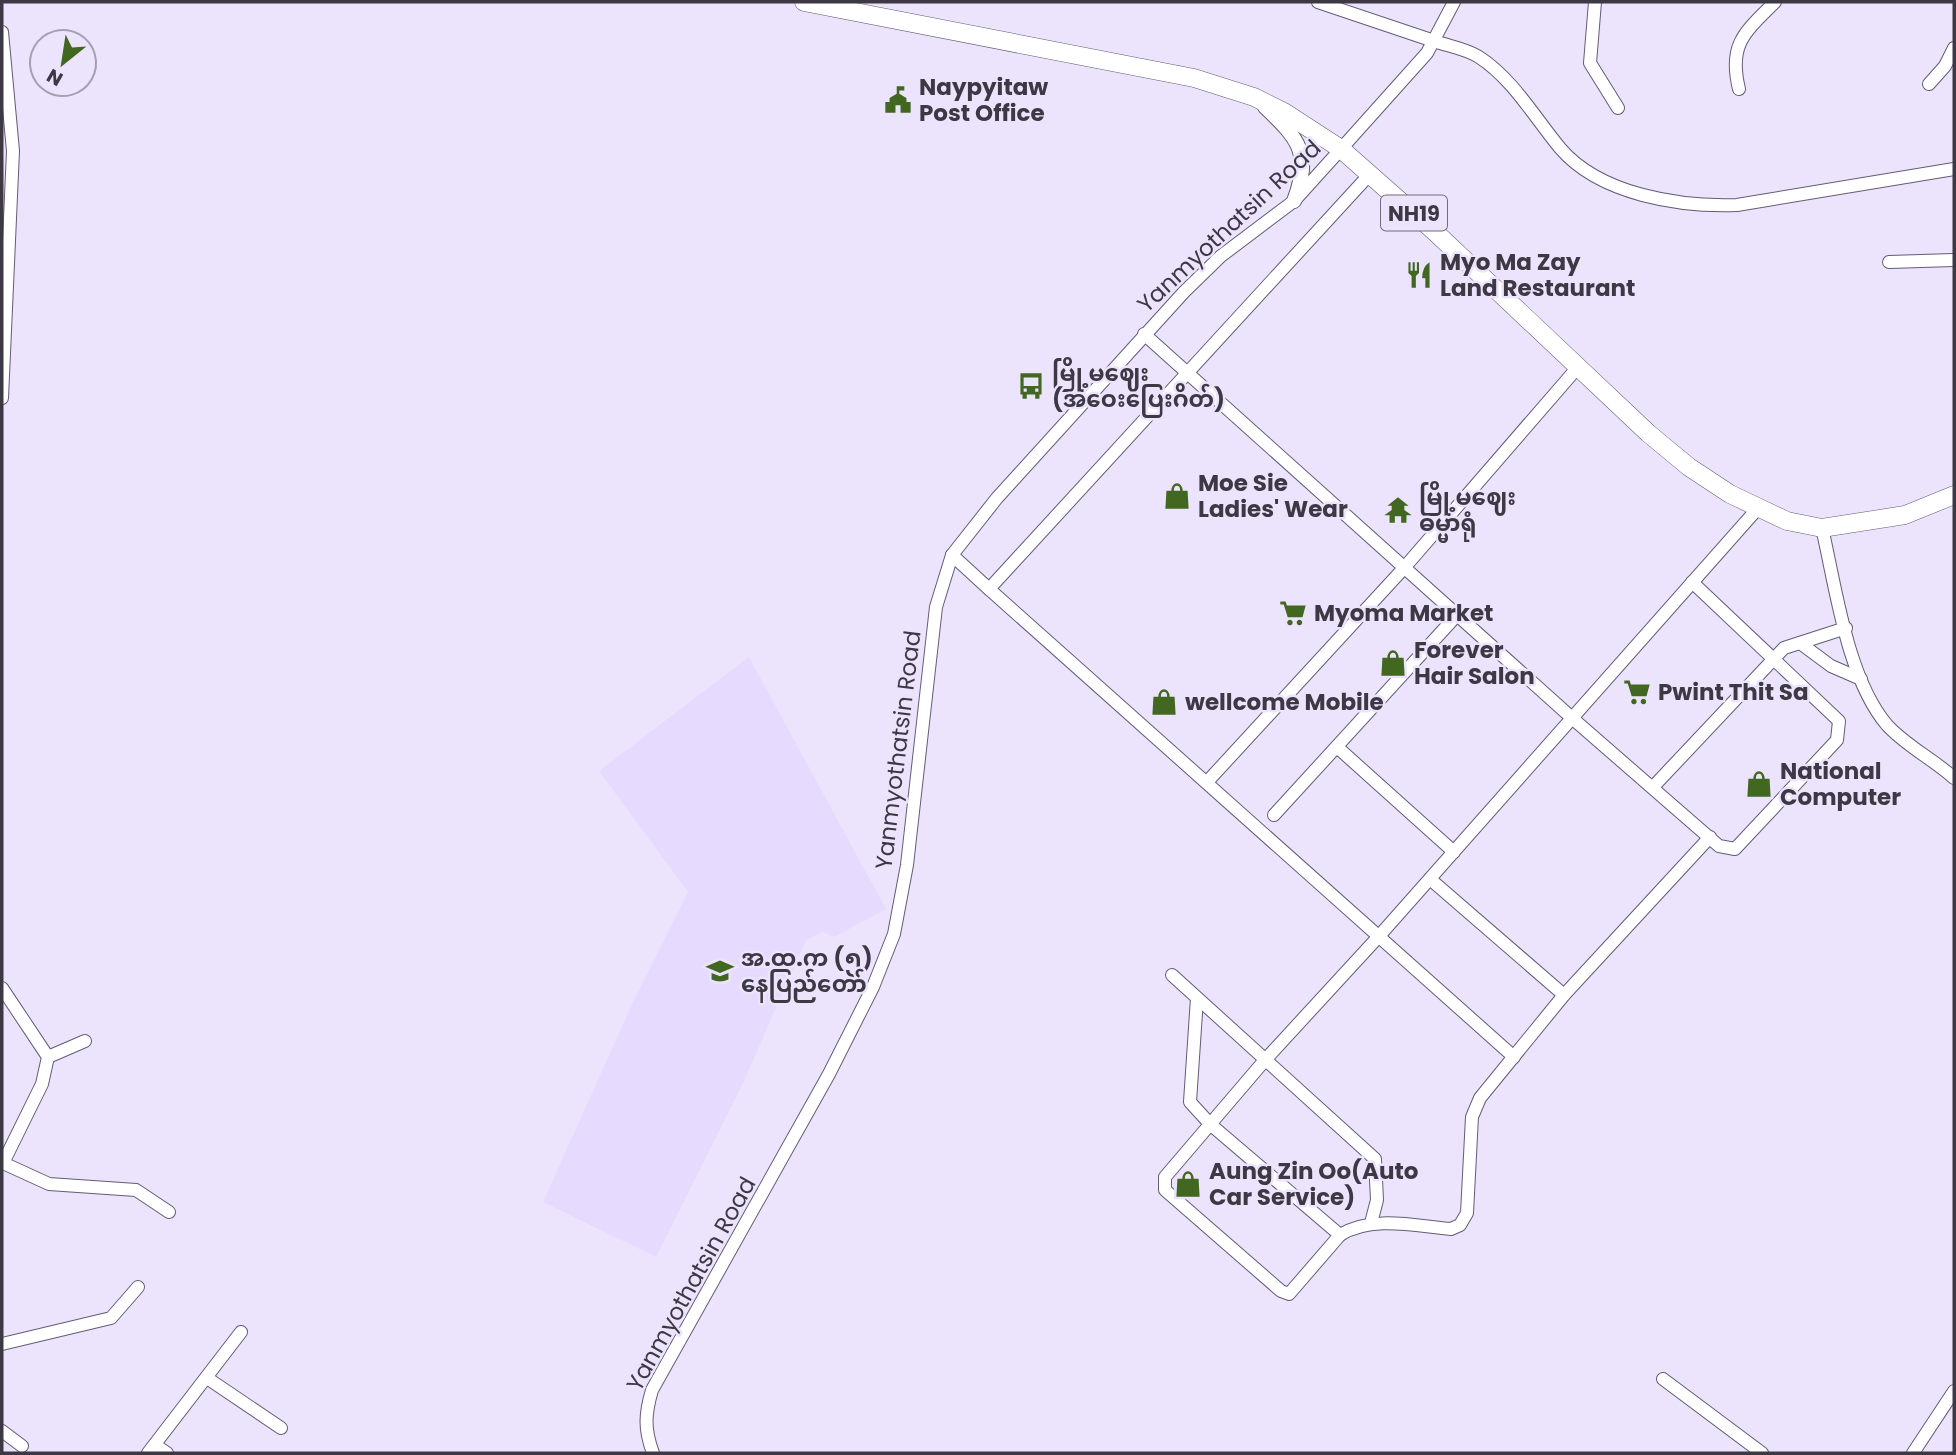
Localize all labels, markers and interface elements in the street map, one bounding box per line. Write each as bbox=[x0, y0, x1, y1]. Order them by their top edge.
north arrow bbox=[28, 28, 98, 98]
text: N bbox=[42, 62, 68, 93]
place label: Naypyitaw Post Office bbox=[919, 71, 1048, 129]
public building icon: Naypyitaw Post Office bbox=[883, 85, 913, 115]
street label: Yanmyothatsin Road bbox=[1130, 132, 1328, 320]
road number: NH19 bbox=[1381, 196, 1447, 230]
place label: Myo Ma Zay Land Restaurant bbox=[1440, 246, 1635, 304]
restaurant icon: Myo Ma Zay Land Restaurant bbox=[1404, 260, 1434, 290]
place label: မြို့မဈေး (အဝေးပြေးဂိတ်) bbox=[1052, 357, 1225, 418]
bus stop icon: မြို့မဈေး (အဝေးပြေးဂိတ်) bbox=[1016, 371, 1046, 401]
place label: Moe Sie Ladies' Wear bbox=[1198, 467, 1348, 525]
shop icon: Moe Sie Ladies' Wear bbox=[1162, 481, 1192, 511]
place label: မြို့မဈေး ဓမ္မာရုံ bbox=[1419, 481, 1516, 543]
temple icon: မြို့မဈေး ဓမ္မာရုံ bbox=[1383, 495, 1413, 525]
place label: Myoma Market bbox=[1314, 597, 1493, 629]
supermarket icon: Myoma Market bbox=[1278, 598, 1308, 628]
street label: Yanmyothatsin Road bbox=[867, 629, 929, 871]
place label: Forever Hair Salon bbox=[1414, 634, 1535, 692]
shop icon: Forever Hair Salon bbox=[1378, 648, 1408, 678]
place label: Pwint Thit Sa bbox=[1658, 676, 1809, 708]
supermarket icon: Pwint Thit Sa bbox=[1622, 677, 1652, 707]
place label: wellcome Mobile bbox=[1185, 686, 1384, 718]
shop icon: wellcome Mobile bbox=[1149, 687, 1179, 717]
place label: National Computer bbox=[1780, 755, 1901, 813]
shop icon: National Computer bbox=[1744, 769, 1774, 799]
place label: အ.ထ.က (၅) နေပြည်တော် bbox=[741, 942, 873, 1003]
school or university icon: အ.ထ.က (၅) နေပြည်တော် bbox=[705, 956, 735, 986]
place label: Aung Zin Oo(Auto Car Service) bbox=[1209, 1155, 1418, 1213]
shop icon: Aung Zin Oo(Auto Car Service) bbox=[1173, 1169, 1203, 1199]
street label: Yanmyothatsin Road bbox=[619, 1171, 763, 1397]

